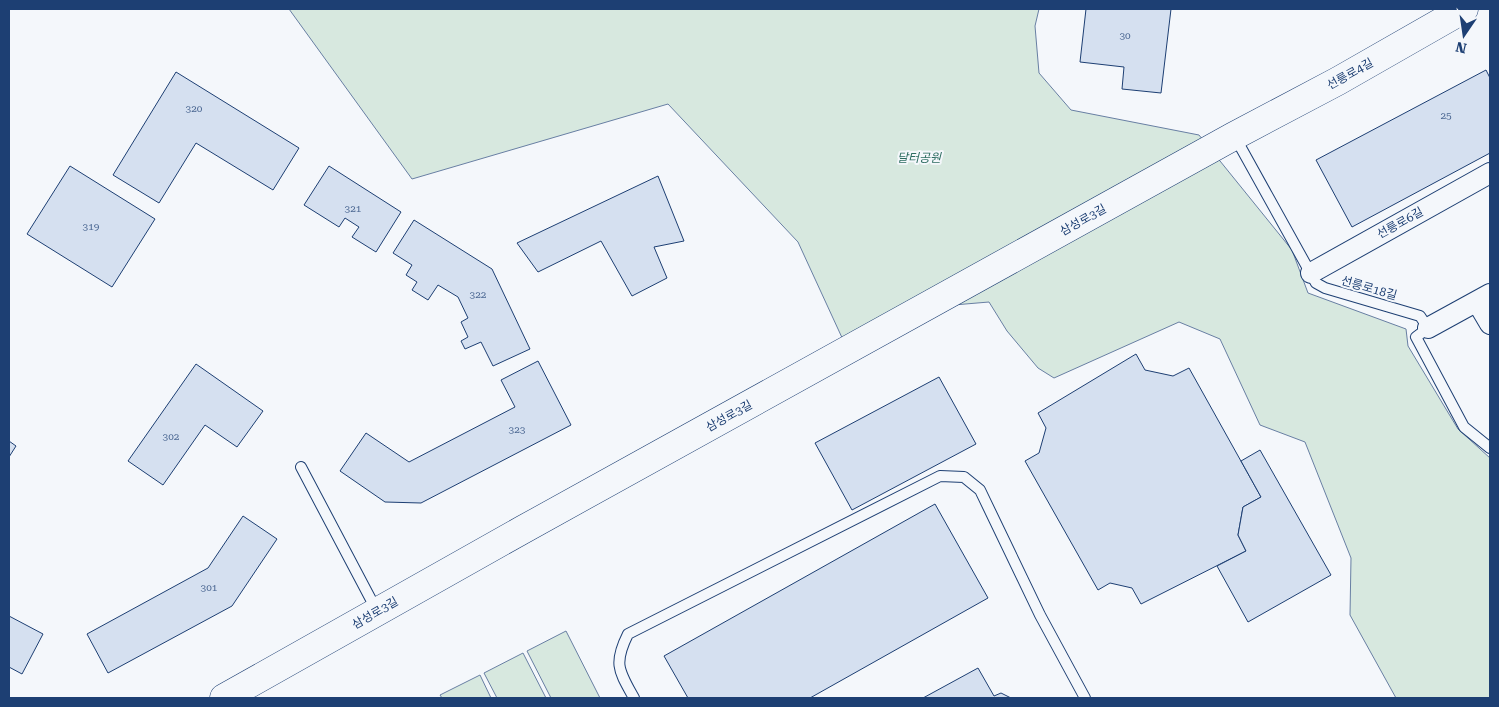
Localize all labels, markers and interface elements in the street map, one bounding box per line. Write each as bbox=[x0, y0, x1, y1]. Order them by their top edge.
north arrow bbox=[1439, 10, 1489, 60]
house number: 30 bbox=[1119, 30, 1131, 41]
text: N bbox=[1454, 39, 1468, 57]
street label: 선릉로4길 bbox=[1324, 56, 1376, 92]
house number: 320 bbox=[186, 103, 203, 114]
house number: 25 bbox=[1440, 110, 1452, 121]
park label: 달터공원 bbox=[897, 151, 942, 165]
street label: 삼성로3길 bbox=[1057, 202, 1109, 238]
house number: 321 bbox=[345, 203, 362, 214]
street label: 선릉로6길 bbox=[1374, 205, 1426, 241]
house number: 319 bbox=[83, 221, 100, 232]
street label: 선릉로18길 bbox=[1339, 273, 1399, 303]
house number: 322 bbox=[470, 289, 487, 300]
street label: 삼성로3길 bbox=[703, 398, 755, 434]
house number: 323 bbox=[509, 424, 526, 435]
house number: 302 bbox=[163, 431, 180, 442]
house number: 301 bbox=[201, 582, 218, 593]
street label: 삼성로3길 bbox=[349, 594, 401, 632]

